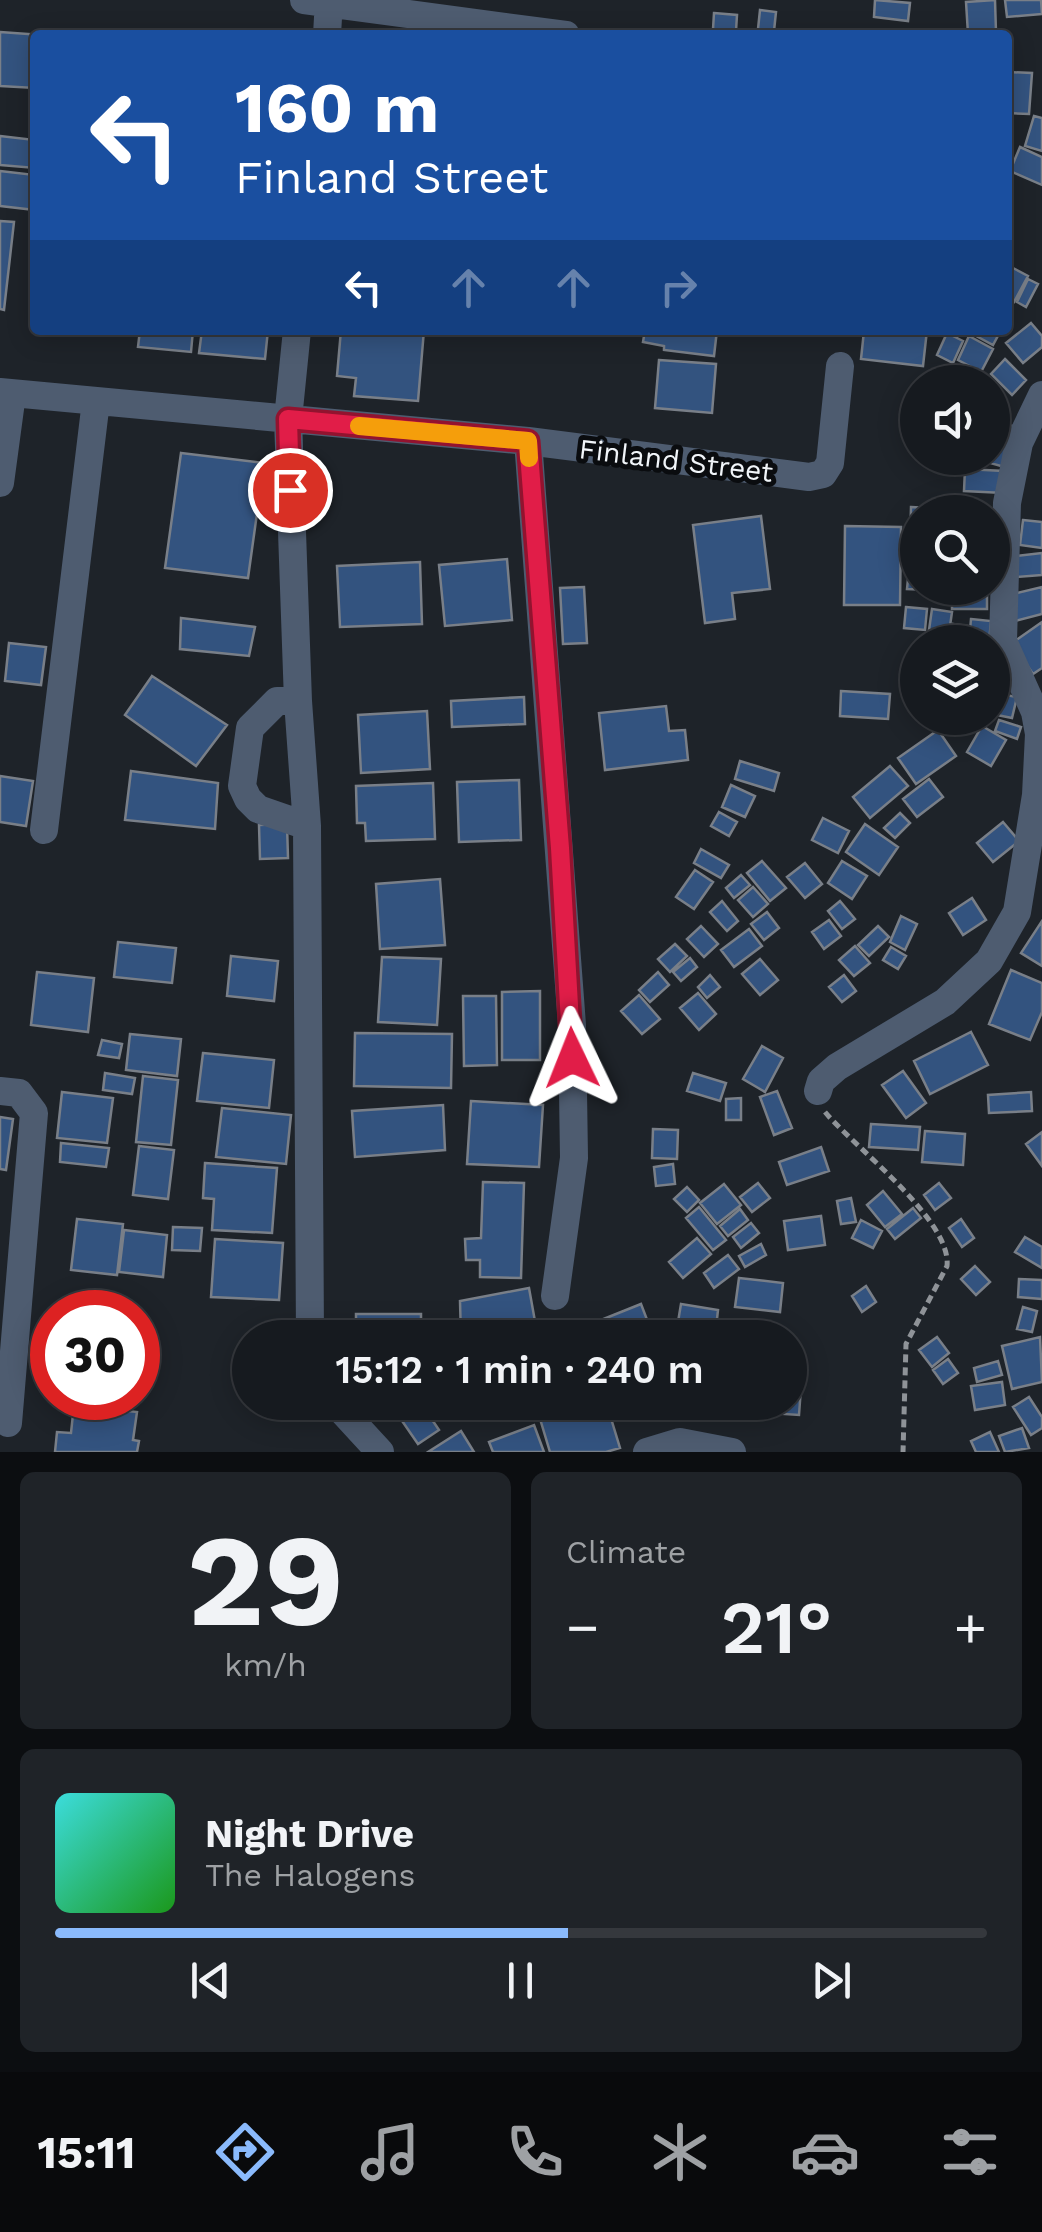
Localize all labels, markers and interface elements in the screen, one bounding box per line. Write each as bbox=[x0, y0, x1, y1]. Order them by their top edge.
text: 160 m bbox=[235, 67, 439, 149]
icon: left bbox=[70, 70, 200, 200]
text: Finland Street bbox=[235, 151, 548, 204]
icon: left bbox=[336, 260, 391, 315]
icon: ahead bbox=[441, 260, 496, 315]
icon: ahead bbox=[546, 260, 601, 315]
icon: right bbox=[651, 260, 706, 315]
map controls bbox=[900, 365, 1010, 735]
button: sound bbox=[900, 365, 1010, 475]
street label: Finland Street bbox=[577, 432, 775, 489]
pin bbox=[248, 448, 333, 533]
icon: arrive bbox=[263, 463, 318, 518]
button: search bbox=[900, 495, 1010, 605]
button: layers bbox=[900, 625, 1010, 735]
position arrow bbox=[520, 1006, 624, 1110]
speed limit sign: 30 bbox=[30, 1290, 160, 1420]
text: 15:12 · 1 min · 240 m bbox=[335, 1348, 704, 1392]
text: 29 bbox=[187, 1504, 344, 1657]
text: Climate bbox=[566, 1533, 686, 1571]
text: 21° bbox=[721, 1583, 832, 1671]
text: − bbox=[566, 1595, 599, 1659]
text: + bbox=[954, 1595, 987, 1659]
text: km/h bbox=[224, 1646, 307, 1684]
text: Night Drive bbox=[205, 1812, 414, 1856]
text: The Halogens bbox=[205, 1856, 415, 1894]
icon: previous bbox=[183, 1953, 238, 2008]
icon: pause bbox=[493, 1953, 548, 2008]
icon: next bbox=[804, 1953, 859, 2008]
icon: directions bbox=[210, 2117, 280, 2187]
icon: music bbox=[355, 2117, 425, 2187]
icon: phone bbox=[500, 2117, 570, 2187]
icon: climate bbox=[645, 2117, 715, 2187]
icon: car bbox=[790, 2117, 860, 2187]
icon: filters bbox=[935, 2117, 1005, 2187]
text: 15:11 bbox=[37, 2126, 135, 2179]

